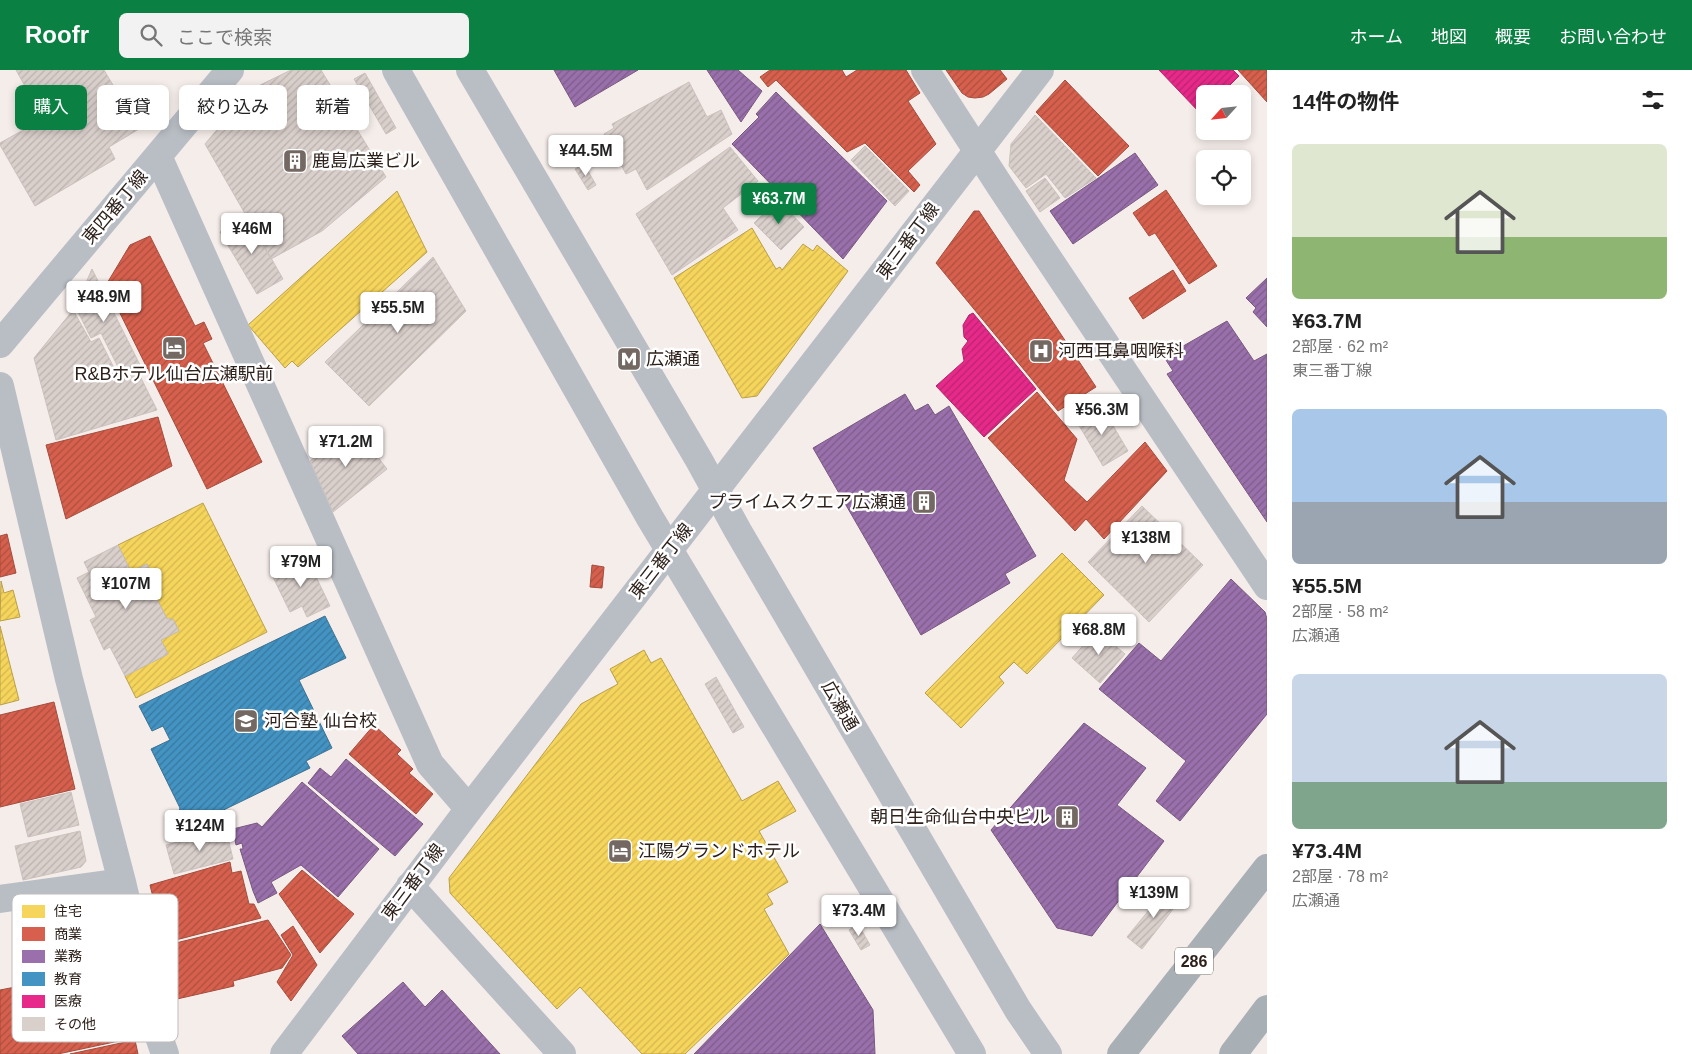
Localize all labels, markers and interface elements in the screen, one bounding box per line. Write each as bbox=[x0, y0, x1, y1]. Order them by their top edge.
search box bbox=[119, 13, 469, 58]
text: Roofr bbox=[25, 21, 89, 48]
icon: search bbox=[137, 21, 165, 49]
text: ここで検索 bbox=[177, 27, 272, 48]
text: ホーム bbox=[1350, 27, 1403, 47]
text: 地図 bbox=[1431, 27, 1467, 47]
text: 概要 bbox=[1495, 27, 1531, 47]
text: お問い合わせ bbox=[1559, 27, 1667, 47]
chip: 購入 bbox=[15, 85, 87, 130]
chip: 賃貸 bbox=[97, 85, 169, 130]
chip: 絞り込み bbox=[179, 85, 287, 130]
chip: 新着 bbox=[297, 85, 369, 130]
north arrow bbox=[1196, 85, 1251, 140]
map controls bbox=[1196, 85, 1251, 205]
icon: filters bbox=[1639, 86, 1667, 114]
text: 14件の物件 bbox=[1292, 90, 1399, 113]
pin: ¥44.5M bbox=[545, 134, 627, 177]
text: ¥44.5M bbox=[559, 142, 613, 159]
building icon: 鹿島広業ビル bbox=[282, 148, 308, 174]
button: locate bbox=[1196, 150, 1251, 205]
place label: 鹿島広業ビル bbox=[312, 151, 420, 171]
street label: 東四番丁線 bbox=[78, 166, 152, 248]
icon: home bbox=[1435, 177, 1525, 267]
pin: ¥63.7M bbox=[738, 182, 820, 225]
text: ¥63.7M bbox=[752, 190, 806, 207]
street label: 東三番丁線 bbox=[873, 199, 943, 283]
pin: ¥46M bbox=[222, 212, 282, 255]
text: ¥46M bbox=[232, 220, 272, 237]
pin: ¥48.9M bbox=[63, 280, 145, 323]
text: ¥48.9M bbox=[77, 288, 131, 305]
pin: ¥55.5M bbox=[357, 292, 439, 334]
text: ¥55.5M bbox=[371, 299, 425, 316]
text: ¥63.7M bbox=[1292, 309, 1362, 332]
hotel icon: R&Bホテル仙台広瀬駅前 bbox=[161, 335, 187, 361]
hospital icon: 河西耳鼻咽喉科 bbox=[1028, 338, 1054, 364]
text: 2部屋 · 62 m² bbox=[1292, 338, 1388, 355]
place label: 河西耳鼻咽喉科 bbox=[1058, 341, 1184, 361]
metro station icon: 広瀬通 bbox=[616, 346, 642, 372]
place label: 広瀬通 bbox=[646, 349, 700, 369]
text: 東三番丁線 bbox=[1292, 362, 1372, 379]
place label: R&Bホテル仙台広瀬駅前 bbox=[74, 364, 274, 384]
pin: ¥56.3M bbox=[1061, 394, 1143, 436]
text: ¥56.3M bbox=[1075, 401, 1129, 418]
pin: ¥71.2M bbox=[305, 426, 387, 468]
text: ¥71.2M bbox=[319, 433, 373, 450]
icon: home bbox=[1435, 442, 1525, 532]
building icon: プライムスクエア広瀬通 bbox=[911, 489, 937, 515]
place label: プライムスクエア広瀬通 bbox=[708, 492, 906, 512]
street label: 東三番丁線 bbox=[625, 519, 697, 603]
pin: ¥138M bbox=[1111, 522, 1181, 564]
text: ¥138M bbox=[1122, 529, 1170, 546]
pin: ¥79M bbox=[271, 546, 331, 588]
text: ¥79M bbox=[281, 553, 321, 570]
pin: ¥107M bbox=[91, 568, 161, 610]
text: ¥55.5M bbox=[1292, 574, 1362, 597]
text: ¥107M bbox=[102, 575, 150, 592]
text: 2部屋 · 58 m² bbox=[1292, 603, 1388, 620]
pin: ¥68.8M bbox=[1058, 614, 1140, 656]
text: ¥68.8M bbox=[1072, 621, 1126, 638]
text: 広瀬通 bbox=[1292, 627, 1340, 644]
street label: 広瀬通 bbox=[818, 678, 862, 734]
icon: home bbox=[1435, 707, 1525, 797]
school or university icon: 河合塾 仙台校 bbox=[233, 708, 259, 734]
place label: 河合塾 仙台校 bbox=[264, 711, 377, 731]
building icon: 朝日生命仙台中央ビル bbox=[1054, 804, 1080, 830]
place label: 朝日生命仙台中央ビル bbox=[870, 807, 1050, 827]
pin: ¥124M bbox=[165, 810, 235, 852]
text: ¥124M bbox=[176, 817, 224, 834]
hotel icon: 江陽グランドホテル bbox=[607, 838, 633, 864]
text: ¥73.4M bbox=[1292, 839, 1362, 862]
street label: 東三番丁線 bbox=[378, 840, 448, 924]
place label: 江陽グランドホテル bbox=[638, 841, 800, 861]
text: 2部屋 · 78 m² bbox=[1292, 868, 1388, 885]
pin: ¥139M bbox=[1119, 876, 1189, 919]
text: ¥139M bbox=[1130, 884, 1178, 901]
text: 広瀬通 bbox=[1292, 892, 1340, 909]
legend bbox=[12, 894, 178, 1042]
pin: ¥73.4M bbox=[818, 894, 900, 937]
text: ¥73.4M bbox=[832, 902, 886, 919]
text: 住宅 bbox=[54, 903, 82, 919]
text: 商業 bbox=[54, 926, 82, 942]
text: 業務 bbox=[54, 948, 82, 964]
road number: 286 bbox=[1175, 948, 1213, 974]
text: 教育 bbox=[54, 971, 82, 987]
text: 医療 bbox=[54, 993, 82, 1009]
text: その他 bbox=[54, 1016, 96, 1032]

